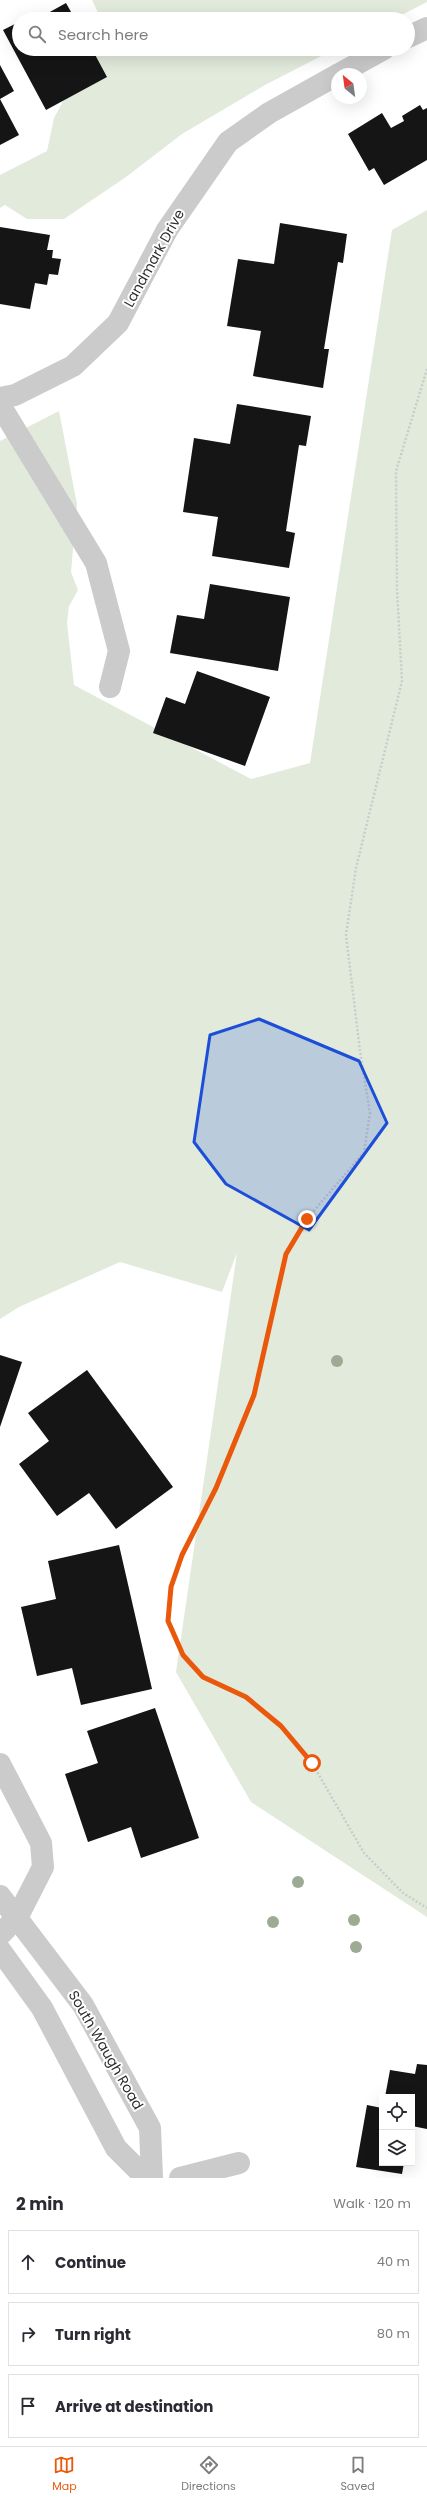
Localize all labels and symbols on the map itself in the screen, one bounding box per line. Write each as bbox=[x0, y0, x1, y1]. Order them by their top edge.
north arrow bbox=[331, 68, 367, 104]
street label: Landmark Drive bbox=[119, 205, 189, 311]
route end bbox=[298, 1210, 316, 1228]
route start bbox=[303, 1754, 321, 1772]
street label: South Waugh Road bbox=[64, 1987, 148, 2113]

